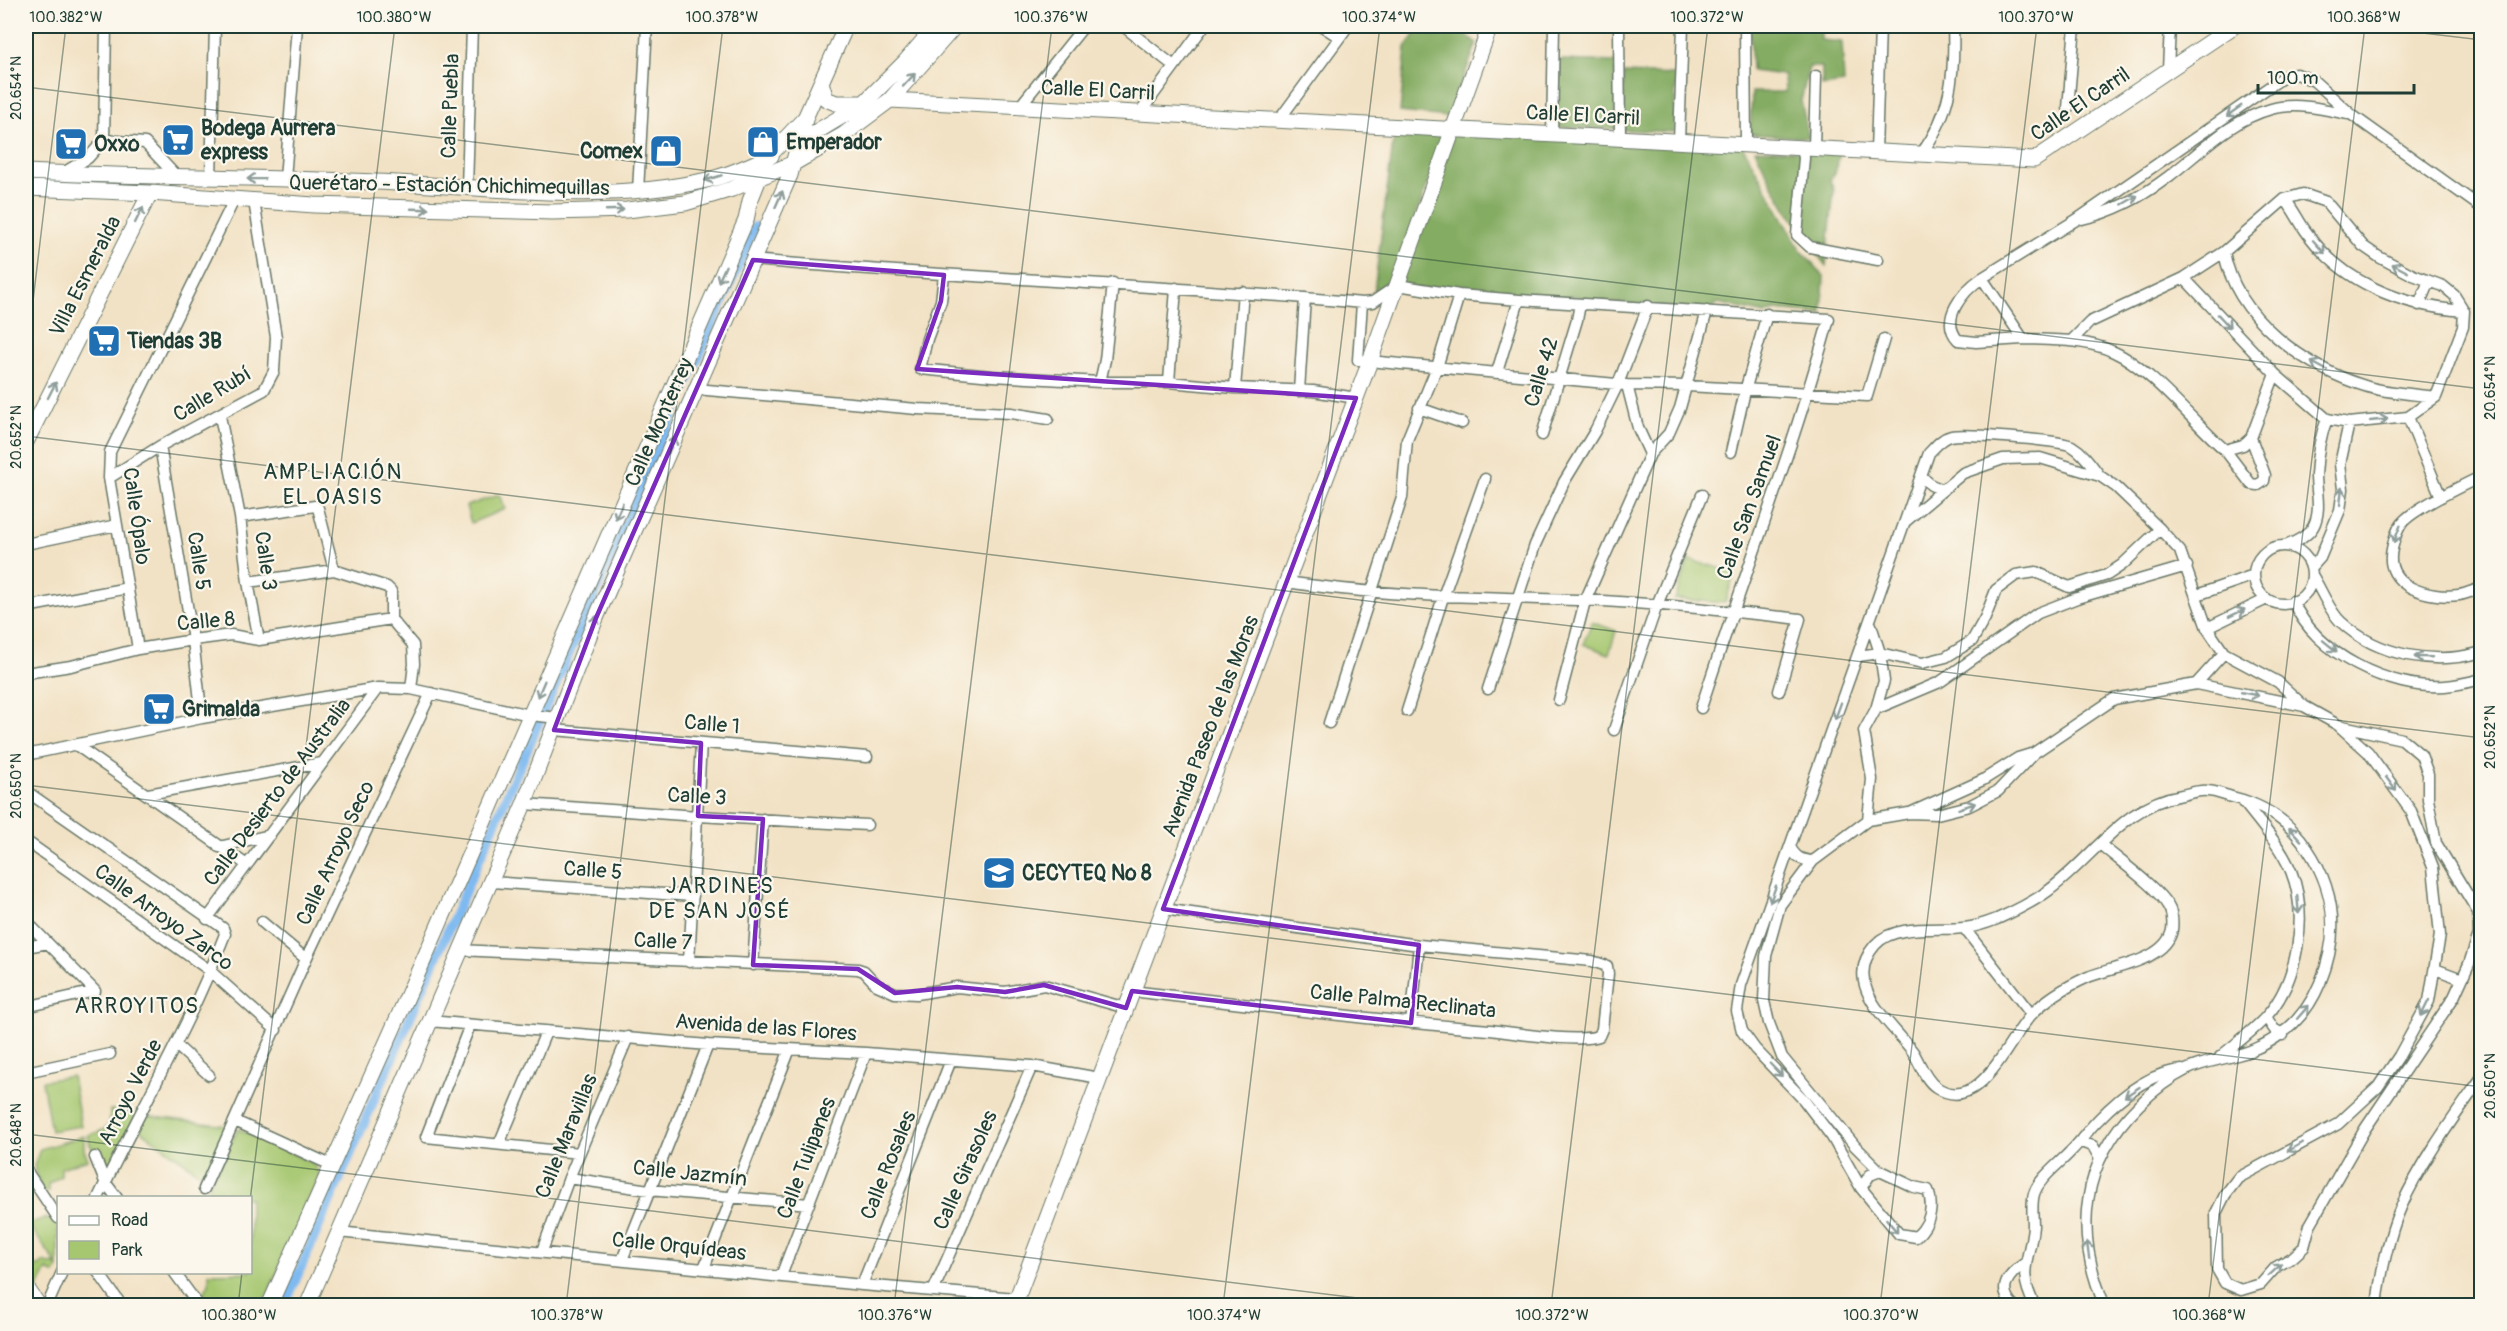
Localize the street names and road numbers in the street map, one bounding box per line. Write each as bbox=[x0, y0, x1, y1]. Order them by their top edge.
street label: Calle Puebla bbox=[435, 53, 466, 159]
street label: Calle El Carril bbox=[2025, 61, 2135, 148]
street label: Calle El Carril bbox=[1040, 74, 1156, 107]
street label: Calle El Carril bbox=[1525, 99, 1641, 132]
street label: Querétaro - Estación Chichimequillas bbox=[288, 169, 610, 202]
street label: Villa Esmeralda bbox=[43, 211, 127, 341]
street label: Calle 42 bbox=[1518, 334, 1565, 410]
street label: Calle Monterrey bbox=[619, 354, 700, 491]
street label: Calle Rubí bbox=[168, 361, 256, 428]
street label: Calle San Samuel bbox=[1711, 431, 1788, 583]
street label: Calle Ópalo bbox=[116, 466, 158, 566]
street label: Calle 5 bbox=[181, 530, 216, 592]
street label: Calle 3 bbox=[248, 530, 283, 592]
street label: Calle 8 bbox=[176, 606, 236, 637]
street label: Avenida Paseo de las Moras bbox=[1156, 611, 1265, 841]
street label: Calle Desierto de Australia bbox=[198, 693, 357, 892]
street label: Calle 1 bbox=[683, 709, 741, 740]
street label: Calle Arroyo Seco bbox=[290, 777, 381, 930]
street label: Calle 3 bbox=[667, 781, 727, 812]
street label: Calle 5 bbox=[563, 855, 623, 886]
street label: Calle Arroyo Zarco bbox=[89, 858, 239, 977]
street label: Calle 7 bbox=[633, 926, 693, 957]
street label: Calle Palma Reclinata bbox=[1309, 978, 1497, 1025]
street label: Avenida de las Flores bbox=[674, 1008, 858, 1047]
street label: Arroyo Verde bbox=[92, 1034, 169, 1150]
street label: Calle Maravillas bbox=[529, 1069, 604, 1202]
street label: Calle Tulipanes bbox=[771, 1093, 842, 1223]
street label: Calle Rosales bbox=[854, 1106, 923, 1224]
street label: Calle Girasoles bbox=[927, 1106, 1004, 1234]
street label: Calle Jazmín bbox=[631, 1154, 748, 1193]
street label: Calle Orquídeas bbox=[611, 1226, 748, 1267]

